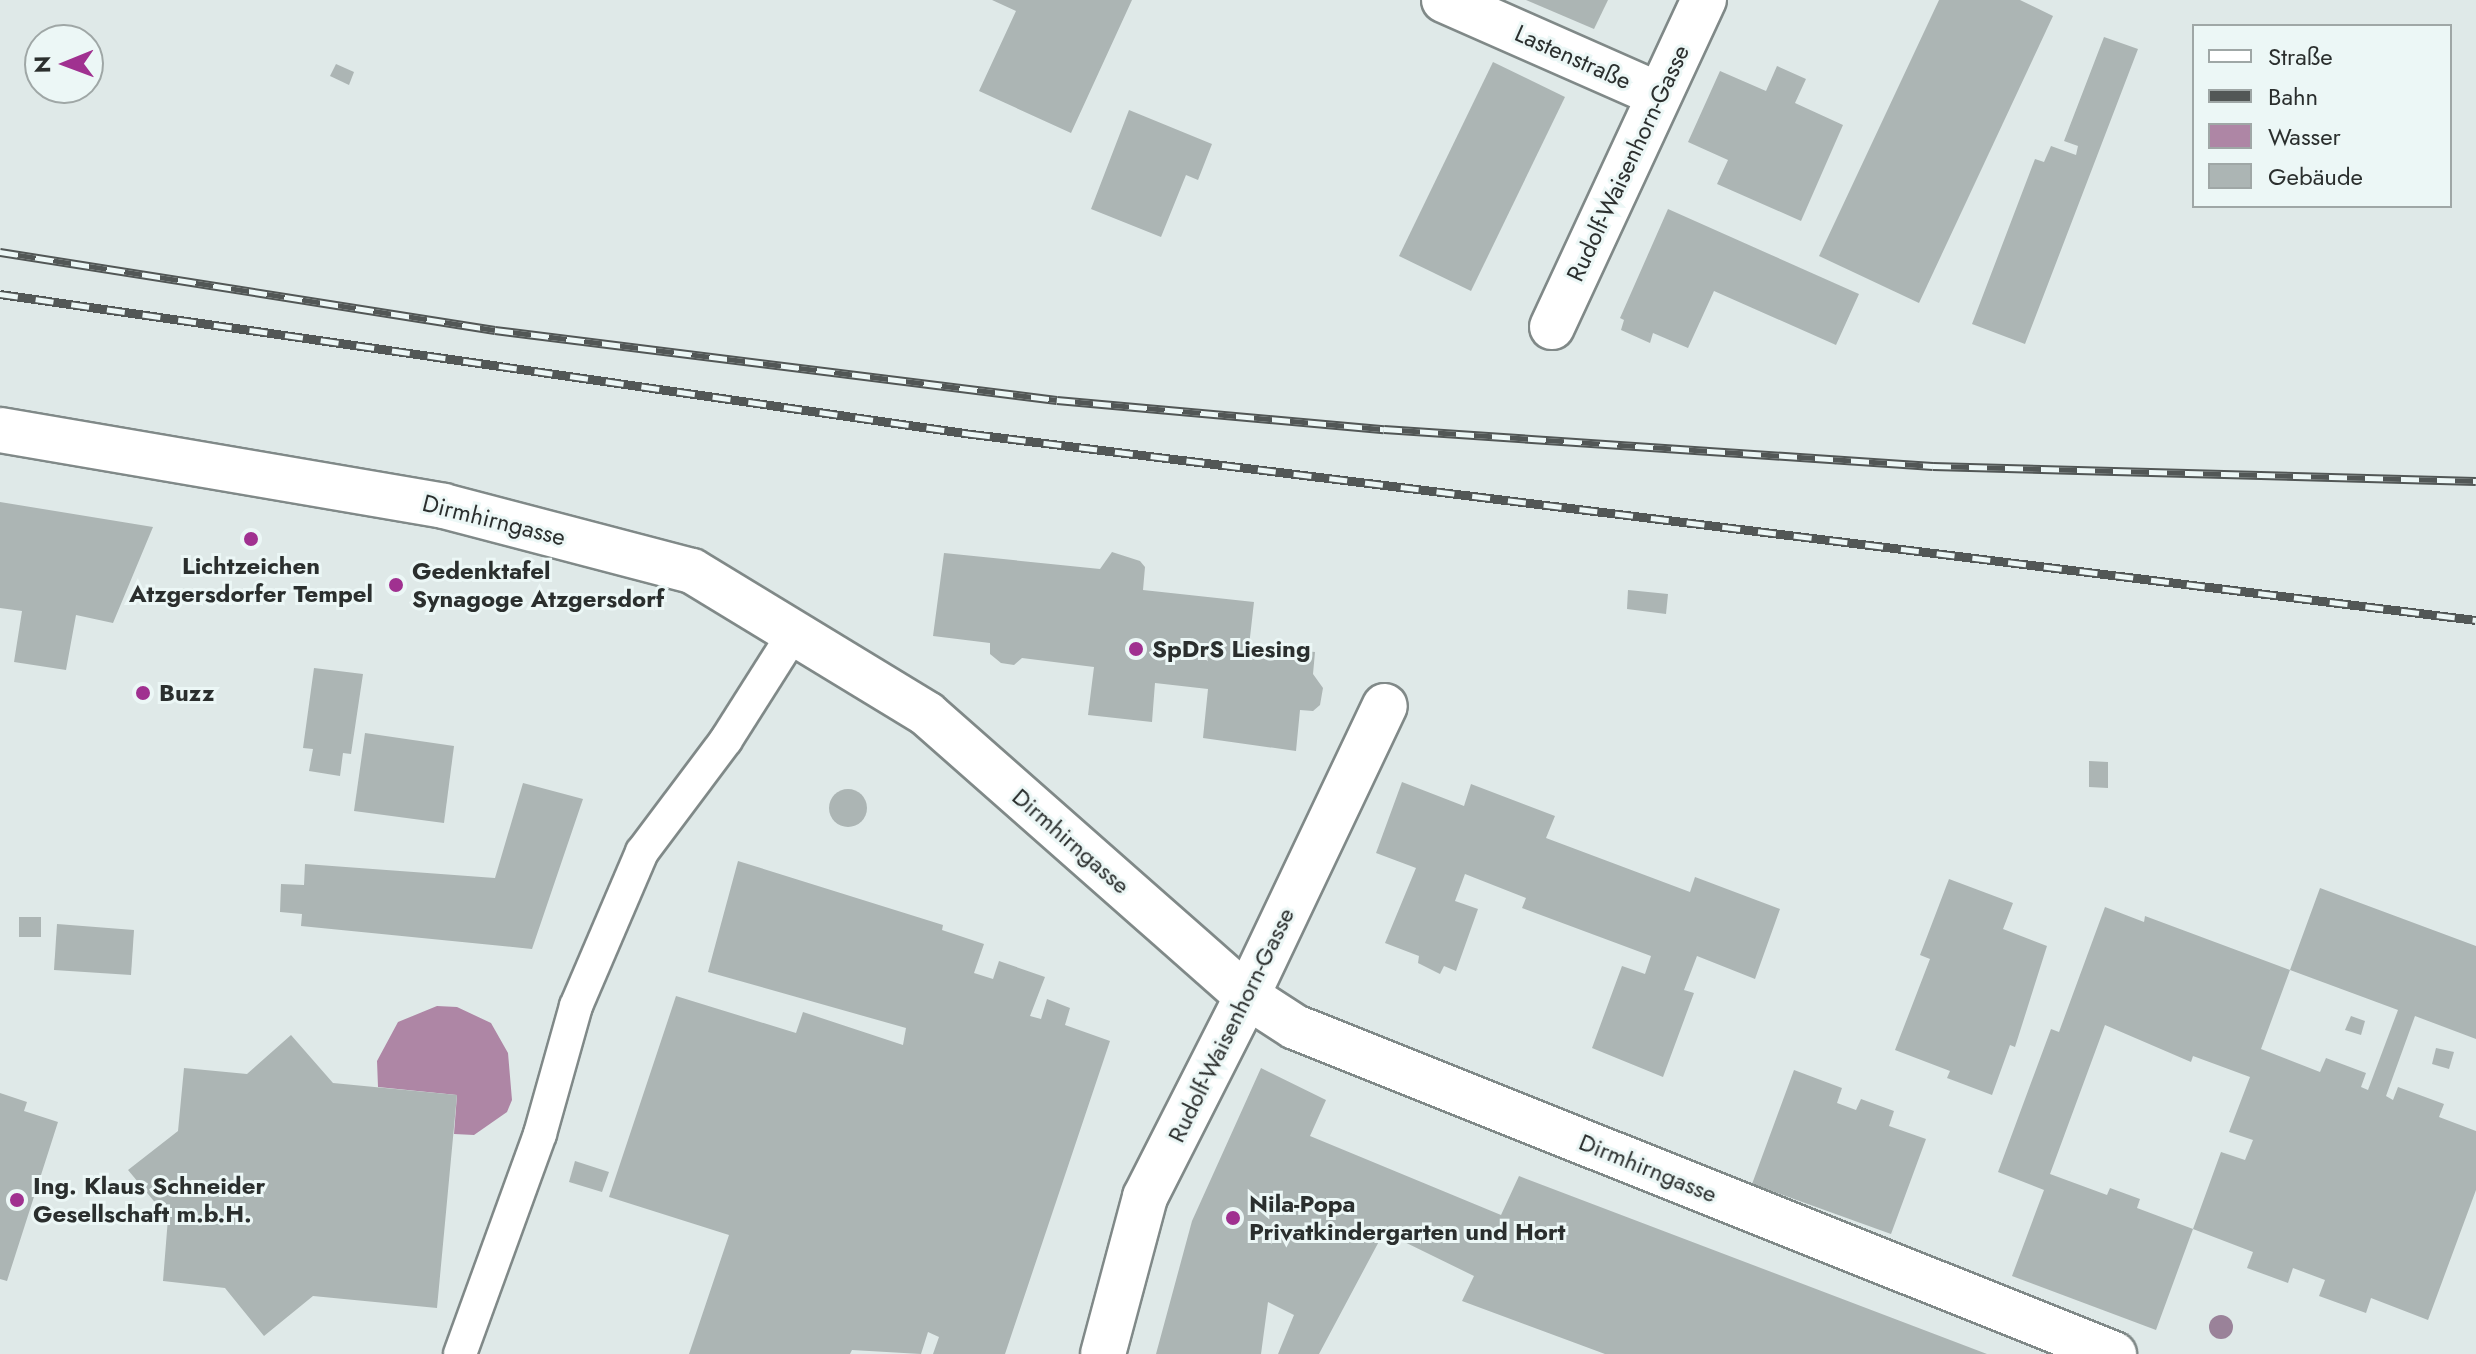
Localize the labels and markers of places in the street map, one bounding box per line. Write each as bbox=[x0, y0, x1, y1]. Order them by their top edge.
marker: Lichtzeichen Atzgersdorfer Tempel bbox=[242, 530, 260, 548]
place label: Lichtzeichen Atzgersdorfer Tempel bbox=[129, 552, 373, 608]
place label: Gedenktafel Synagoge Atzgersdorf bbox=[412, 557, 664, 613]
marker: Gedenktafel Synagoge Atzgersdorf bbox=[387, 576, 405, 594]
place label: SpDrS Liesing bbox=[1152, 635, 1311, 663]
marker: SpDrS Liesing bbox=[1127, 640, 1145, 658]
place label: Buzz bbox=[159, 679, 215, 707]
marker: Buzz bbox=[134, 684, 152, 702]
place label: Ing. Klaus Schneider Gesellschaft m.b.H. bbox=[33, 1172, 265, 1228]
place label: Nila-Popa Privatkindergarten und Hort bbox=[1249, 1190, 1565, 1246]
marker: Ing. Klaus Schneider Gesellschaft m.b.H. bbox=[8, 1191, 26, 1209]
marker: Nila-Popa Privatkindergarten und Hort bbox=[1224, 1209, 1242, 1227]

